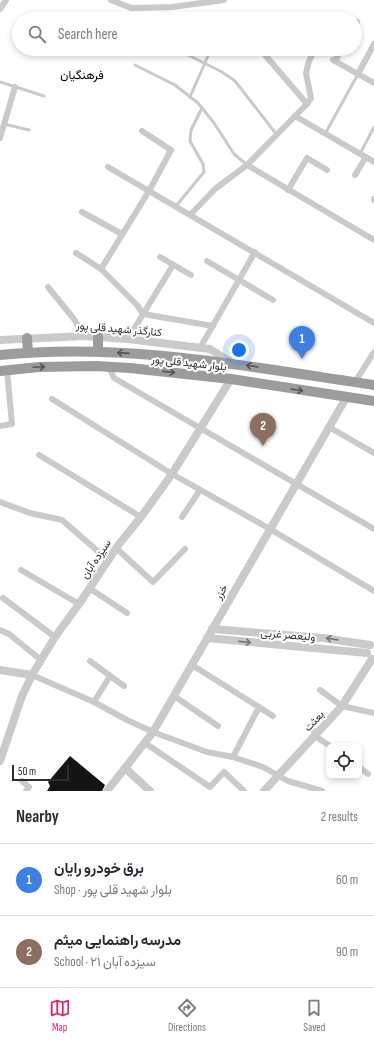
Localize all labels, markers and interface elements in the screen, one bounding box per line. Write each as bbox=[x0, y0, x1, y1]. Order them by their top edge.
search box bbox=[12, 12, 362, 56]
icon: search bbox=[26, 23, 48, 45]
text: Search here bbox=[58, 25, 118, 44]
district label: فرهنگیان bbox=[60, 68, 104, 83]
street label: کنارگذر شهید قلی پور bbox=[74, 319, 163, 340]
pin: 1 bbox=[289, 326, 315, 359]
your location bbox=[229, 340, 249, 360]
one-way arrow bbox=[117, 350, 130, 357]
street label: بلوار شهید قلی پور bbox=[150, 352, 227, 374]
one-way arrow bbox=[246, 362, 259, 370]
one-way arrow bbox=[32, 364, 45, 371]
one-way arrow bbox=[162, 369, 175, 376]
one-way arrow bbox=[290, 386, 303, 394]
pin: 2 bbox=[250, 413, 276, 446]
street label: سیزده آبان bbox=[78, 537, 114, 581]
street label: خزر bbox=[211, 582, 230, 603]
street label: ولیعصر غربی bbox=[260, 626, 316, 644]
one-way arrow bbox=[325, 635, 338, 643]
one-way arrow bbox=[238, 639, 251, 646]
street label: بعثت bbox=[301, 708, 327, 734]
map controls bbox=[326, 743, 362, 779]
button: locate bbox=[326, 743, 362, 779]
scale bar bbox=[12, 763, 69, 782]
text: 50 m bbox=[18, 765, 36, 778]
text: Nearby bbox=[16, 807, 59, 827]
text: 2 results bbox=[321, 809, 358, 825]
text: برق خودرو رایان bbox=[54, 859, 144, 878]
text: 1 bbox=[26, 872, 32, 888]
text: 60 m bbox=[336, 872, 358, 888]
text: Shop · بلوار شهید قلی پور bbox=[54, 882, 172, 898]
text: مدرسه راهنمایی میثم bbox=[54, 931, 181, 950]
text: 2 bbox=[26, 944, 32, 960]
text: 90 m bbox=[336, 944, 358, 960]
text: School · سیزده آبان ۲۱ bbox=[54, 954, 156, 970]
tab: Map bbox=[49, 997, 71, 1034]
tab: Directions bbox=[168, 997, 206, 1034]
tab: Saved bbox=[303, 997, 325, 1034]

